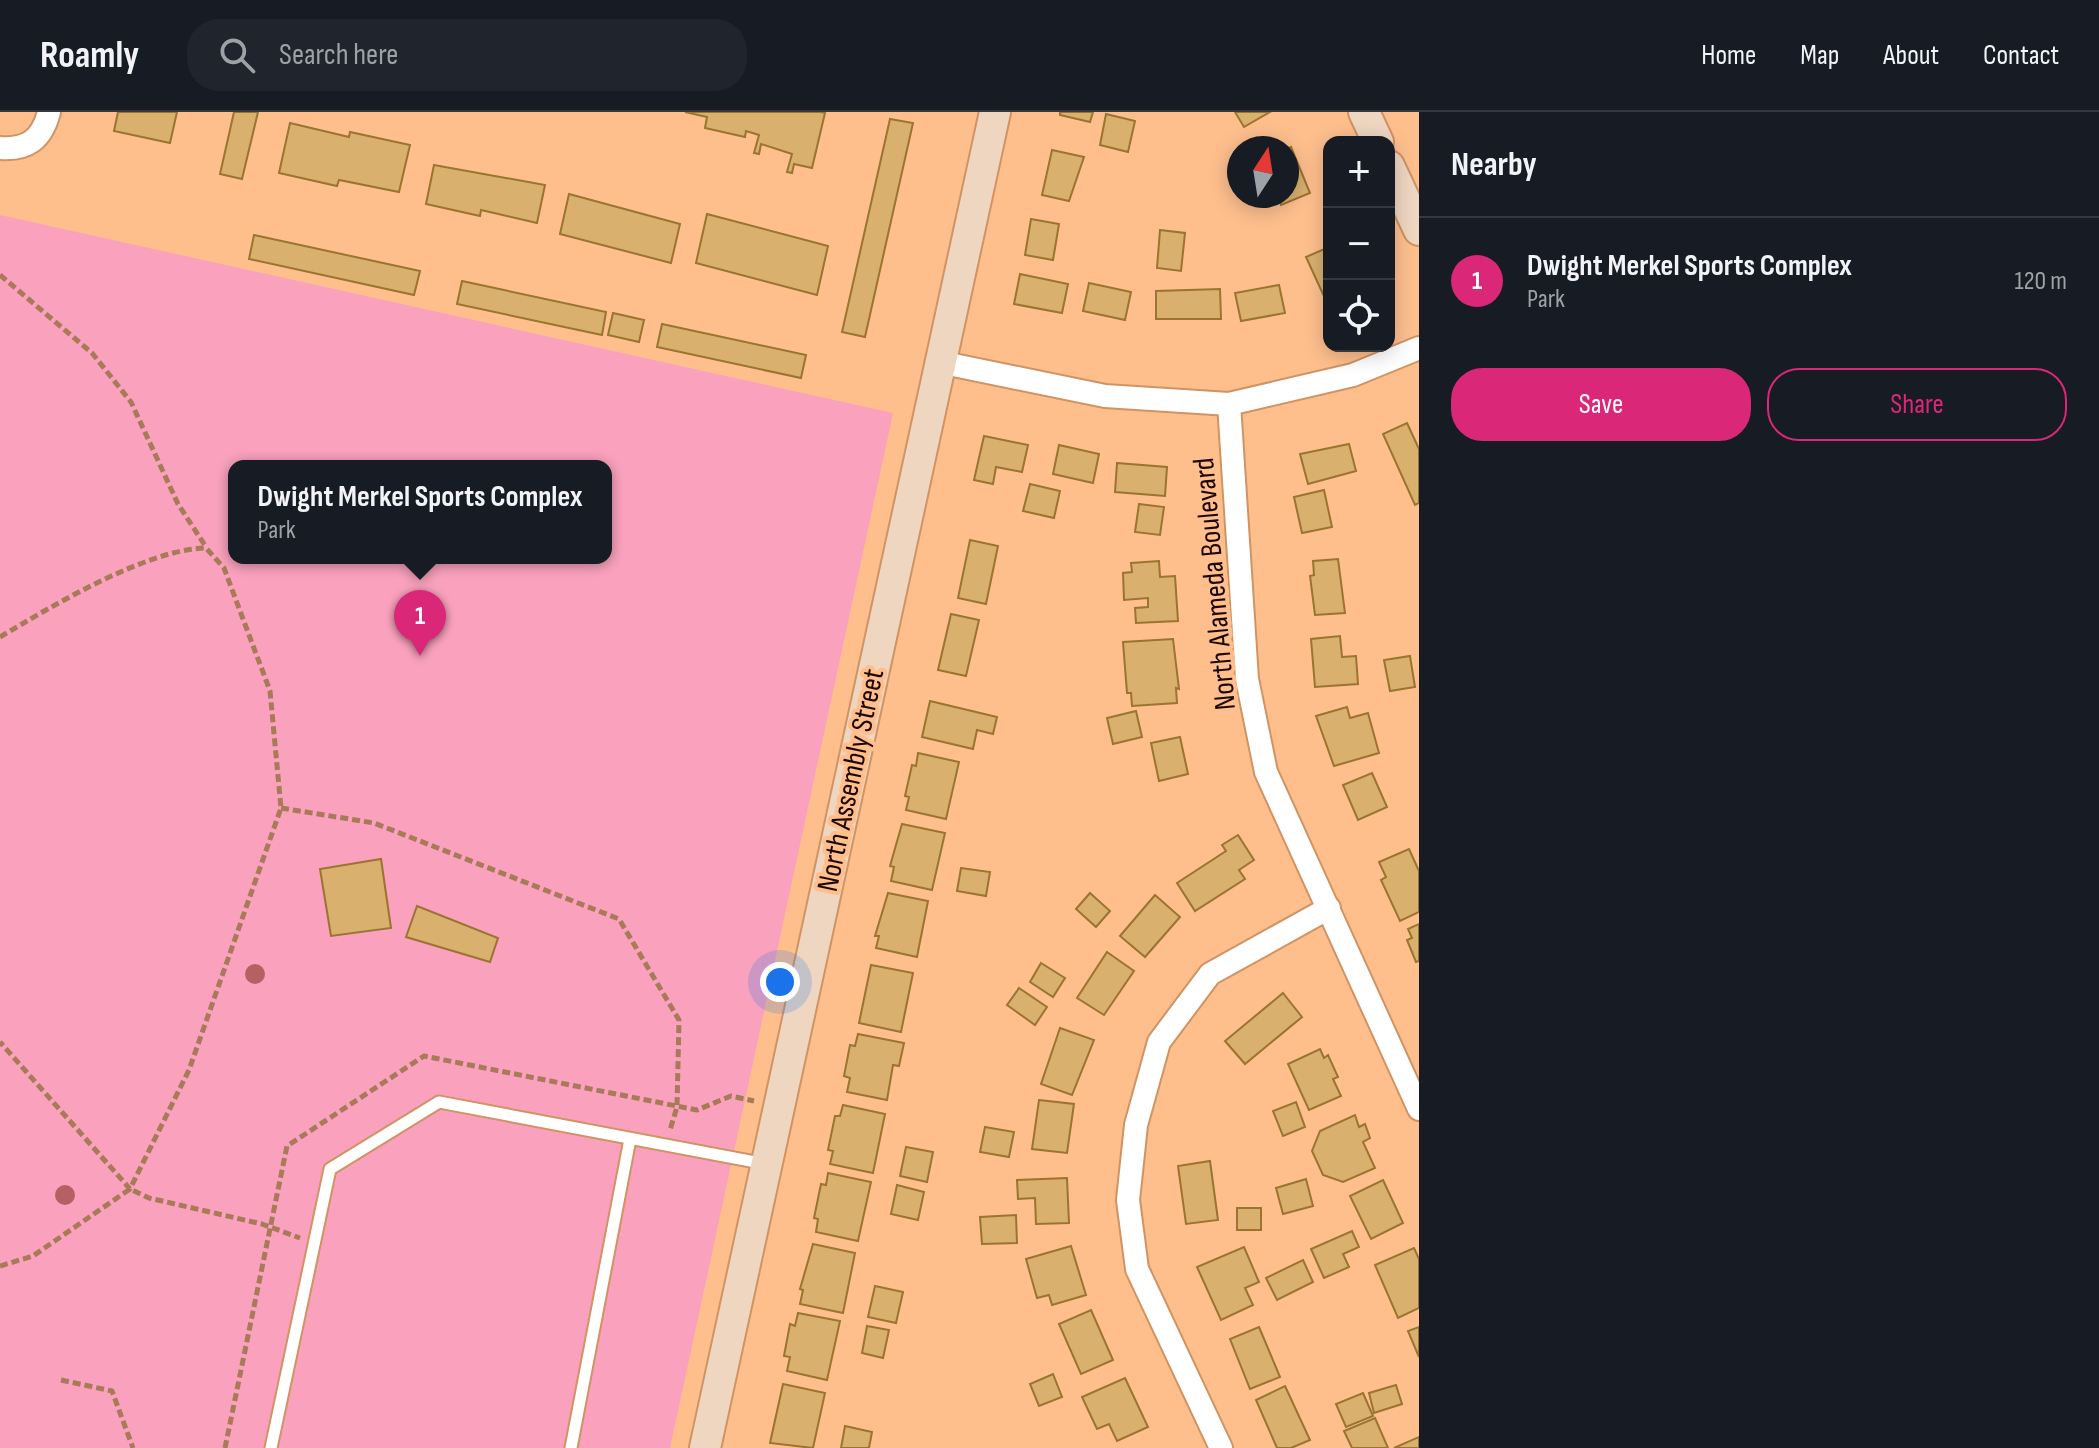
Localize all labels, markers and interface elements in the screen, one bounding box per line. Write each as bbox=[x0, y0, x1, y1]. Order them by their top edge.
search box bbox=[187, 19, 747, 91]
text: Roamly bbox=[40, 33, 139, 78]
icon: search bbox=[215, 33, 259, 77]
text: Search here bbox=[279, 37, 398, 73]
text: Home bbox=[1701, 39, 1756, 72]
text: Map bbox=[1800, 39, 1839, 72]
text: About bbox=[1883, 39, 1939, 72]
text: Contact bbox=[1983, 39, 2059, 72]
north arrow bbox=[1227, 136, 1299, 208]
map controls bbox=[1323, 136, 1395, 352]
button: + bbox=[1323, 136, 1395, 208]
text: Nearby bbox=[1451, 144, 1537, 185]
button: − bbox=[1323, 208, 1395, 280]
text: Dwight Merkel Sports Complex bbox=[1527, 248, 1852, 284]
text: 1 bbox=[1472, 266, 1482, 297]
text: 120 m bbox=[2014, 266, 2067, 297]
button: locate bbox=[1323, 280, 1395, 352]
text: Park bbox=[1527, 284, 1565, 315]
button: Save bbox=[1451, 368, 1751, 441]
button: Share bbox=[1767, 368, 2067, 441]
street label: North Alameda Boulevard bbox=[1186, 456, 1244, 712]
popup bbox=[228, 460, 612, 564]
text: Dwight Merkel Sports Complex bbox=[258, 479, 582, 515]
text: Park bbox=[258, 515, 296, 546]
pin: 1 bbox=[394, 590, 446, 656]
street label: North Assembly Street bbox=[810, 666, 892, 895]
your location bbox=[760, 962, 800, 1002]

